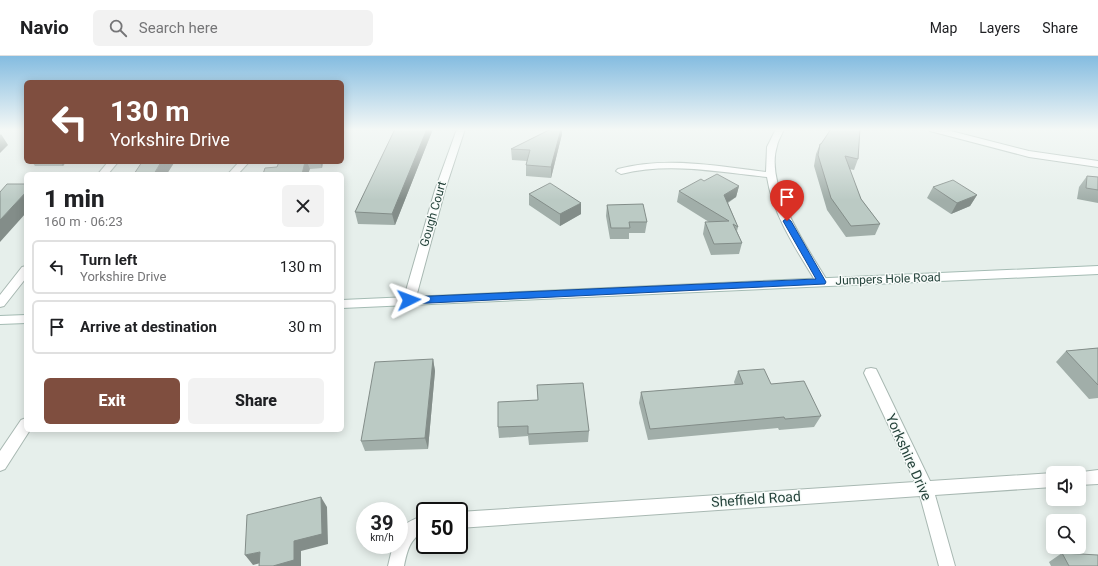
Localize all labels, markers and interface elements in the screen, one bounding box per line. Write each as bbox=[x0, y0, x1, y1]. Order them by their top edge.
search box bbox=[93, 10, 373, 46]
text: Navio bbox=[20, 16, 69, 39]
icon: search bbox=[107, 17, 129, 39]
text: Search here bbox=[139, 19, 218, 37]
text: Map bbox=[930, 20, 957, 36]
text: Layers bbox=[979, 20, 1020, 36]
text: Share bbox=[1042, 20, 1078, 36]
text: 130 m bbox=[110, 95, 189, 128]
icon: left bbox=[44, 96, 96, 148]
text: Yorkshire Drive bbox=[110, 129, 230, 150]
street label: Gough Court bbox=[417, 180, 449, 248]
pin bbox=[770, 180, 804, 221]
text: 1 min bbox=[44, 185, 105, 213]
button: close bbox=[282, 185, 324, 227]
icon: arrive bbox=[776, 186, 798, 208]
text: 160 m · 06:23 bbox=[44, 214, 123, 229]
text: Turn left bbox=[80, 251, 137, 269]
icon: left bbox=[46, 256, 68, 278]
text: 130 m bbox=[280, 258, 322, 276]
text: Yorkshire Drive bbox=[80, 269, 166, 284]
street label: Jumpers Hole Road bbox=[835, 270, 941, 288]
position arrow bbox=[388, 279, 430, 321]
icon: arrive bbox=[46, 316, 68, 338]
text: Arrive at destination bbox=[80, 318, 217, 336]
text: 30 m bbox=[288, 318, 322, 336]
button: Exit bbox=[44, 378, 180, 424]
button: Share bbox=[188, 378, 324, 424]
street label: Yorkshire Drive bbox=[883, 411, 935, 503]
map controls bbox=[1046, 466, 1086, 554]
button: sound bbox=[1046, 466, 1086, 506]
street label: Sheffield Road bbox=[711, 488, 801, 510]
speed limit sign: 50 bbox=[416, 502, 468, 554]
text: 39 bbox=[371, 511, 393, 535]
button: search bbox=[1046, 514, 1086, 554]
text: km/h bbox=[370, 532, 394, 543]

